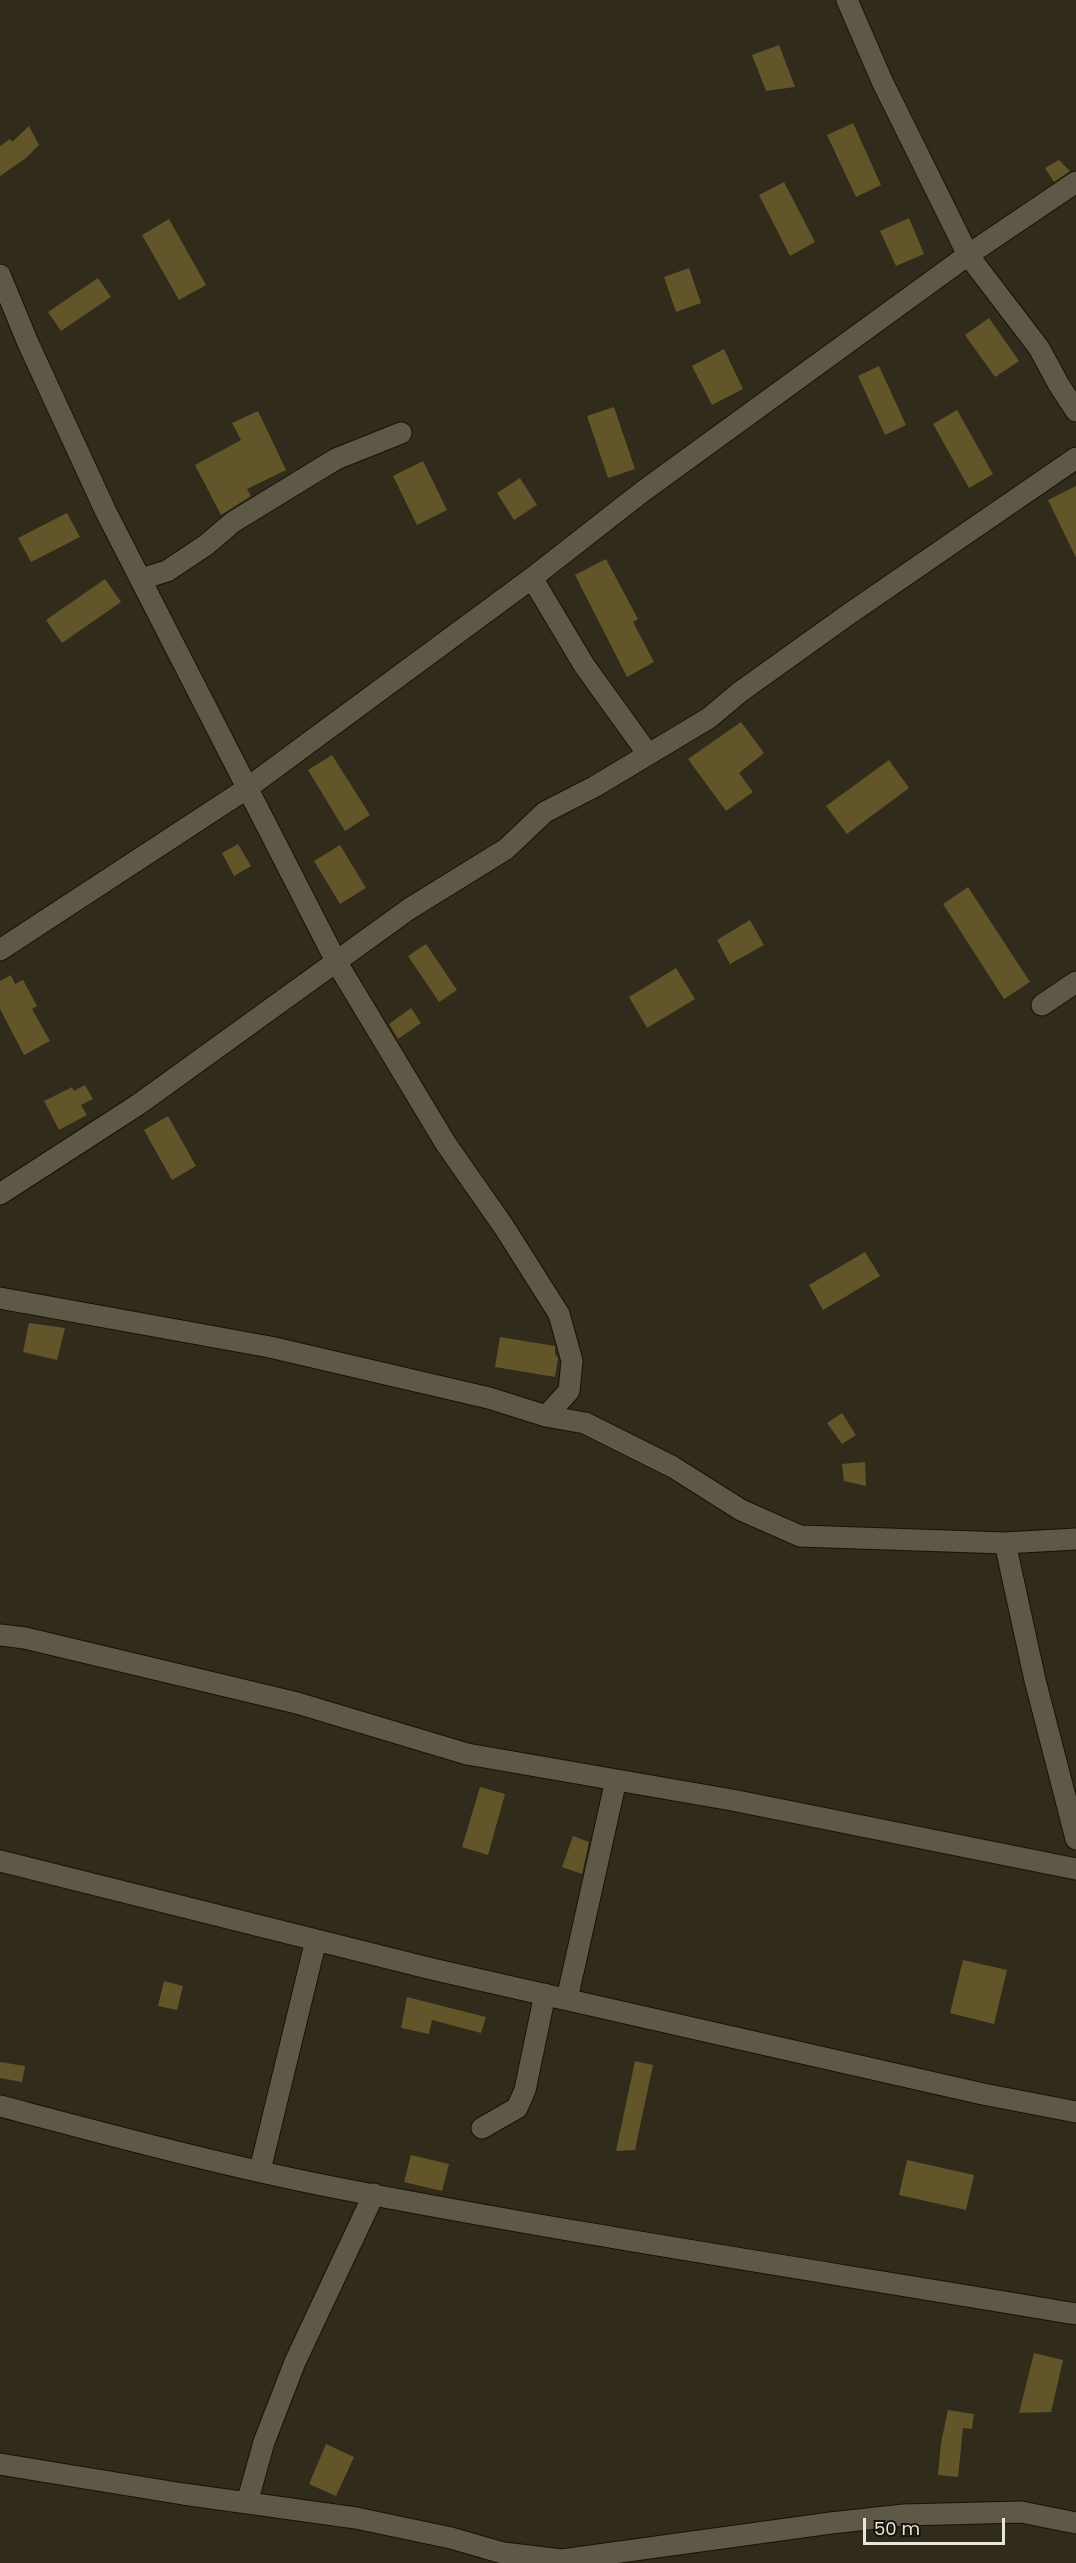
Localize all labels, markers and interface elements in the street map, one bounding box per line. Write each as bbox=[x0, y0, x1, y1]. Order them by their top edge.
scale bar bbox=[866, 2506, 1008, 2544]
text: 50 m bbox=[874, 2516, 920, 2541]

